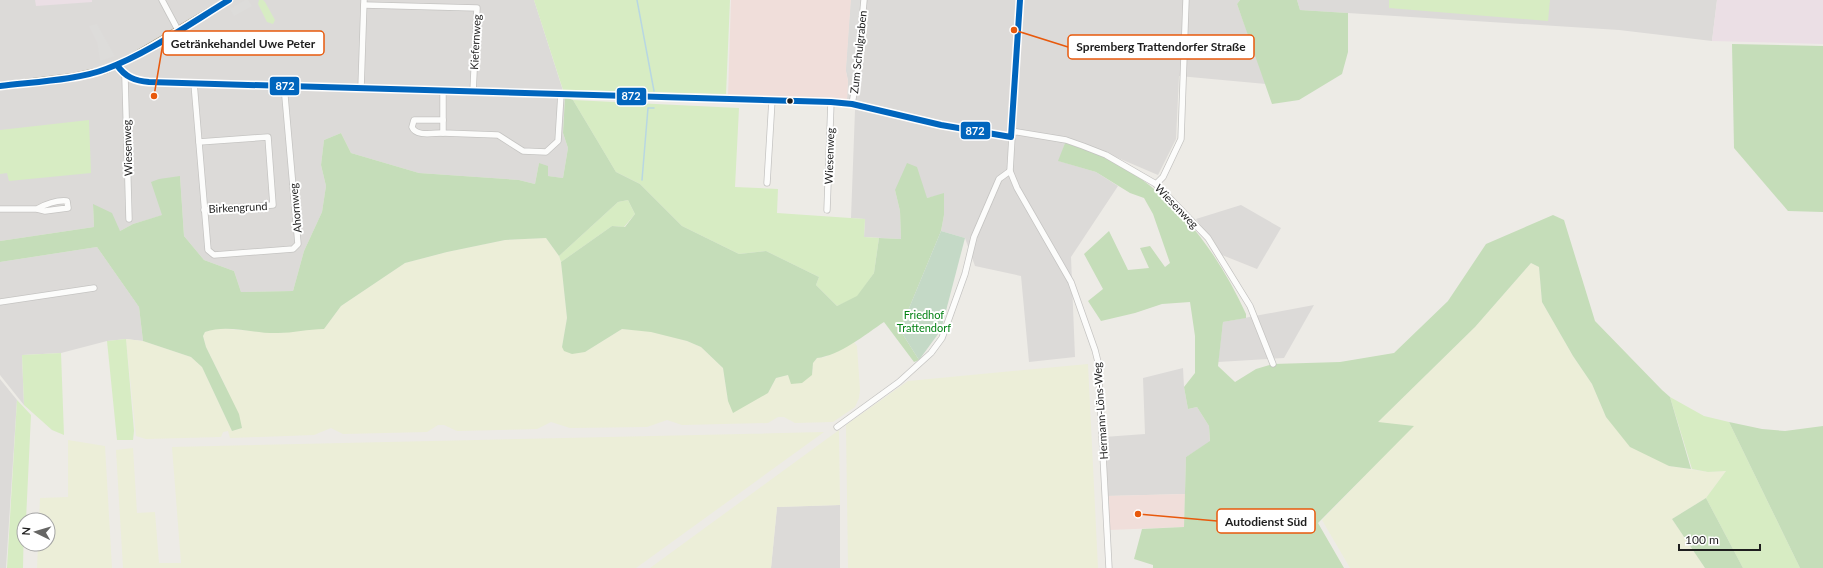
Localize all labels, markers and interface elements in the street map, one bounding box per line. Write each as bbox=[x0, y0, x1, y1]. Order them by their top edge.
street label: Zum Schulgraben bbox=[847, 10, 869, 94]
street label: Kiefernweg bbox=[467, 14, 483, 70]
callout: Getränkehandel Uwe Peter bbox=[163, 31, 324, 55]
callout: Spremberg Trattendorfer Straße bbox=[1068, 35, 1254, 59]
text: Getränkehandel Uwe Peter bbox=[171, 36, 316, 51]
text: Spremberg Trattendorfer Straße bbox=[1076, 39, 1246, 54]
line badge: 872 bbox=[269, 76, 300, 96]
text: 872 bbox=[275, 79, 295, 92]
line badge: 872 bbox=[616, 87, 647, 106]
text: 872 bbox=[621, 89, 641, 102]
unlabelled marker bbox=[785, 96, 795, 106]
street label: Wiesenweg bbox=[120, 119, 134, 176]
line badge: 872 bbox=[960, 121, 991, 140]
text: 872 bbox=[965, 124, 985, 137]
street label: Wiesenweg bbox=[822, 127, 836, 184]
street label: Wiesenweg bbox=[1153, 181, 1202, 231]
street label: Ahornweg bbox=[286, 182, 304, 233]
street label: Birkengrund bbox=[208, 199, 268, 215]
park label: Friedhof Trattendorf bbox=[897, 308, 951, 334]
street label: Hermann-Löns-Weg bbox=[1090, 362, 1110, 460]
callout: Autodienst Süd bbox=[1217, 509, 1315, 533]
north arrow bbox=[16, 512, 56, 552]
text: Autodienst Süd bbox=[1224, 514, 1307, 529]
text: N bbox=[19, 526, 32, 536]
scale bar bbox=[1679, 526, 1760, 552]
text: 100 m bbox=[1685, 532, 1719, 547]

